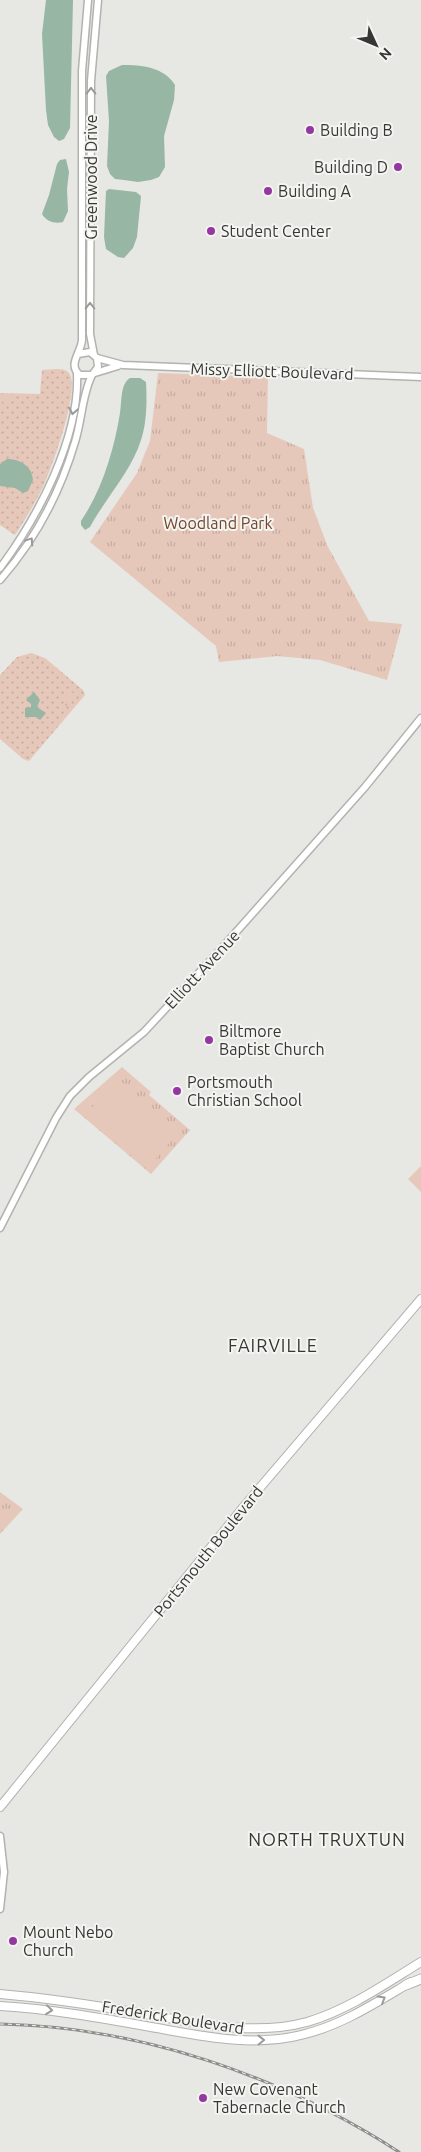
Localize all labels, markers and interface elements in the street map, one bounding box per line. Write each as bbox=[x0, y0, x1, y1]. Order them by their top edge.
north arrow bbox=[351, 20, 401, 70]
text: N bbox=[376, 45, 395, 63]
one-way arrow bbox=[86, 87, 96, 95]
street label: Greenwood Drive bbox=[82, 114, 100, 240]
place label: Building B bbox=[320, 121, 393, 139]
marker: Building B bbox=[304, 124, 316, 136]
place label: Building D bbox=[314, 158, 388, 176]
marker: Building D bbox=[392, 161, 404, 173]
place label: Building A bbox=[278, 182, 352, 200]
marker: Building A bbox=[262, 185, 274, 197]
place label: Student Center bbox=[221, 222, 331, 240]
marker: Student Center bbox=[205, 225, 217, 237]
one-way arrow bbox=[85, 302, 95, 310]
street label: Missy Elliott Boulevard bbox=[190, 359, 354, 383]
one-way arrow bbox=[68, 407, 79, 416]
park label: Woodland Park bbox=[163, 514, 273, 532]
one-way arrow bbox=[24, 537, 33, 547]
street label: Elliott Avenue bbox=[161, 926, 243, 1012]
place label: Biltmore Baptist Church bbox=[219, 1022, 325, 1058]
marker: Biltmore Baptist Church bbox=[203, 1034, 215, 1046]
place label: Portsmouth Christian School bbox=[187, 1073, 302, 1109]
marker: Portsmouth Christian School bbox=[171, 1085, 183, 1097]
district label: FAIRVILLE bbox=[228, 1335, 318, 1355]
street label: Portsmouth Boulevard bbox=[150, 1482, 266, 1620]
district label: NORTH TRUXTUN bbox=[248, 1829, 406, 1849]
place label: Mount Nebo Church bbox=[23, 1923, 113, 1959]
marker: Mount Nebo Church bbox=[7, 1935, 19, 1947]
one-way arrow bbox=[377, 1995, 386, 2005]
street label: Frederick Boulevard bbox=[101, 1997, 245, 2037]
one-way arrow bbox=[45, 2004, 53, 2015]
one-way arrow bbox=[257, 2035, 265, 2046]
place label: New Covenant Tabernacle Church bbox=[213, 2080, 346, 2116]
marker: New Covenant Tabernacle Church bbox=[197, 2092, 209, 2104]

